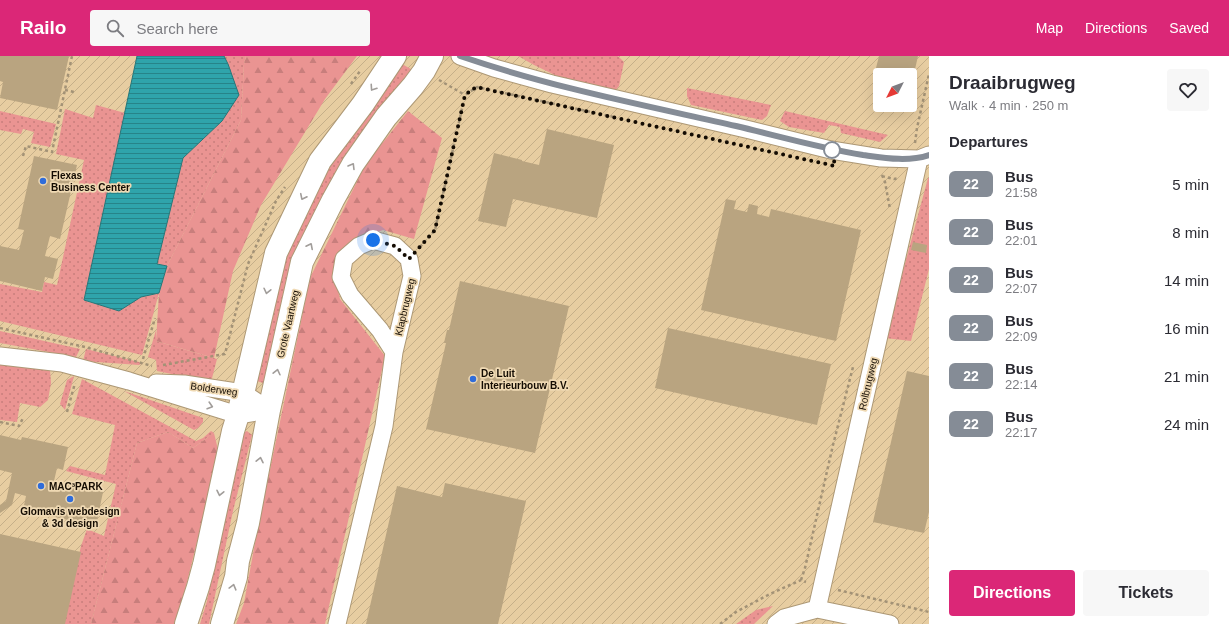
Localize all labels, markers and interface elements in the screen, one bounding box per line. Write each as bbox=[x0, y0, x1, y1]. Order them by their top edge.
search box bbox=[90, 10, 370, 46]
text: Railo bbox=[20, 17, 66, 38]
icon: search bbox=[104, 17, 126, 39]
text: Search here bbox=[136, 20, 218, 37]
text: Map bbox=[1036, 20, 1063, 36]
text: Directions bbox=[1085, 20, 1147, 36]
text: Saved bbox=[1169, 20, 1209, 36]
north arrow bbox=[873, 68, 917, 112]
map controls bbox=[873, 68, 917, 112]
button: heart bbox=[1167, 69, 1209, 111]
text: Draaibrugweg bbox=[949, 72, 1076, 93]
one-way arrow bbox=[371, 84, 378, 91]
text: Walk · 4 min · 250 m bbox=[949, 98, 1068, 113]
text: Departures bbox=[949, 133, 1028, 150]
unlabelled marker bbox=[823, 141, 841, 159]
one-way arrow bbox=[347, 163, 355, 170]
text: Bus bbox=[1005, 168, 1033, 185]
place label: Flexas Business Center bbox=[51, 170, 130, 193]
marker: Flexas Business Center bbox=[38, 176, 48, 186]
text: 22 bbox=[963, 176, 979, 192]
text: 5 min bbox=[1172, 176, 1209, 193]
text: 21:58 bbox=[1005, 185, 1038, 200]
one-way arrow bbox=[300, 193, 308, 200]
text: Bus bbox=[1005, 216, 1033, 233]
text: 22 bbox=[963, 224, 979, 240]
text: 8 min bbox=[1172, 224, 1209, 241]
your location bbox=[363, 230, 383, 250]
text: 22:01 bbox=[1005, 233, 1038, 248]
one-way arrow bbox=[305, 243, 313, 251]
text: Bus bbox=[1005, 264, 1033, 281]
text: 22 bbox=[963, 272, 979, 288]
text: 14 min bbox=[1164, 272, 1209, 289]
street label: Klapbrugweg bbox=[393, 277, 417, 337]
text: 22:07 bbox=[1005, 281, 1038, 296]
one-way arrow bbox=[263, 288, 272, 295]
street label: Grote Vaartweg bbox=[275, 289, 301, 359]
text: Bus bbox=[1005, 312, 1033, 329]
text: 22 bbox=[963, 320, 979, 336]
text: 16 min bbox=[1164, 320, 1209, 337]
text: 22:09 bbox=[1005, 329, 1038, 344]
street label: Rolbrugweg bbox=[857, 357, 879, 411]
text: Bus bbox=[1005, 360, 1033, 377]
one-way arrow bbox=[273, 368, 281, 375]
place label: De Luit Interieurbouw B.V. bbox=[481, 368, 569, 391]
text: 22 bbox=[963, 368, 979, 384]
text: 21 min bbox=[1164, 368, 1209, 385]
marker: De Luit Interieurbouw B.V. bbox=[468, 374, 478, 384]
text: 22:14 bbox=[1005, 377, 1038, 392]
street label: Bolderweg bbox=[190, 380, 238, 398]
one-way arrow bbox=[206, 401, 213, 410]
text: Bus bbox=[1005, 408, 1033, 425]
text: 22 bbox=[963, 416, 979, 432]
text: 24 min bbox=[1164, 416, 1209, 433]
text: 22:17 bbox=[1005, 425, 1038, 440]
one-way arrow bbox=[255, 456, 263, 463]
marker: MAC³PARK bbox=[36, 481, 46, 491]
place label: MAC³PARK bbox=[49, 481, 103, 492]
one-way arrow bbox=[216, 490, 224, 496]
marker: Glomavis webdesign & 3d design bbox=[65, 494, 75, 504]
place label: Glomavis webdesign & 3d design bbox=[20, 506, 120, 529]
button: Directions bbox=[949, 570, 1075, 616]
button: Tickets bbox=[1083, 570, 1209, 616]
one-way arrow bbox=[228, 583, 237, 590]

